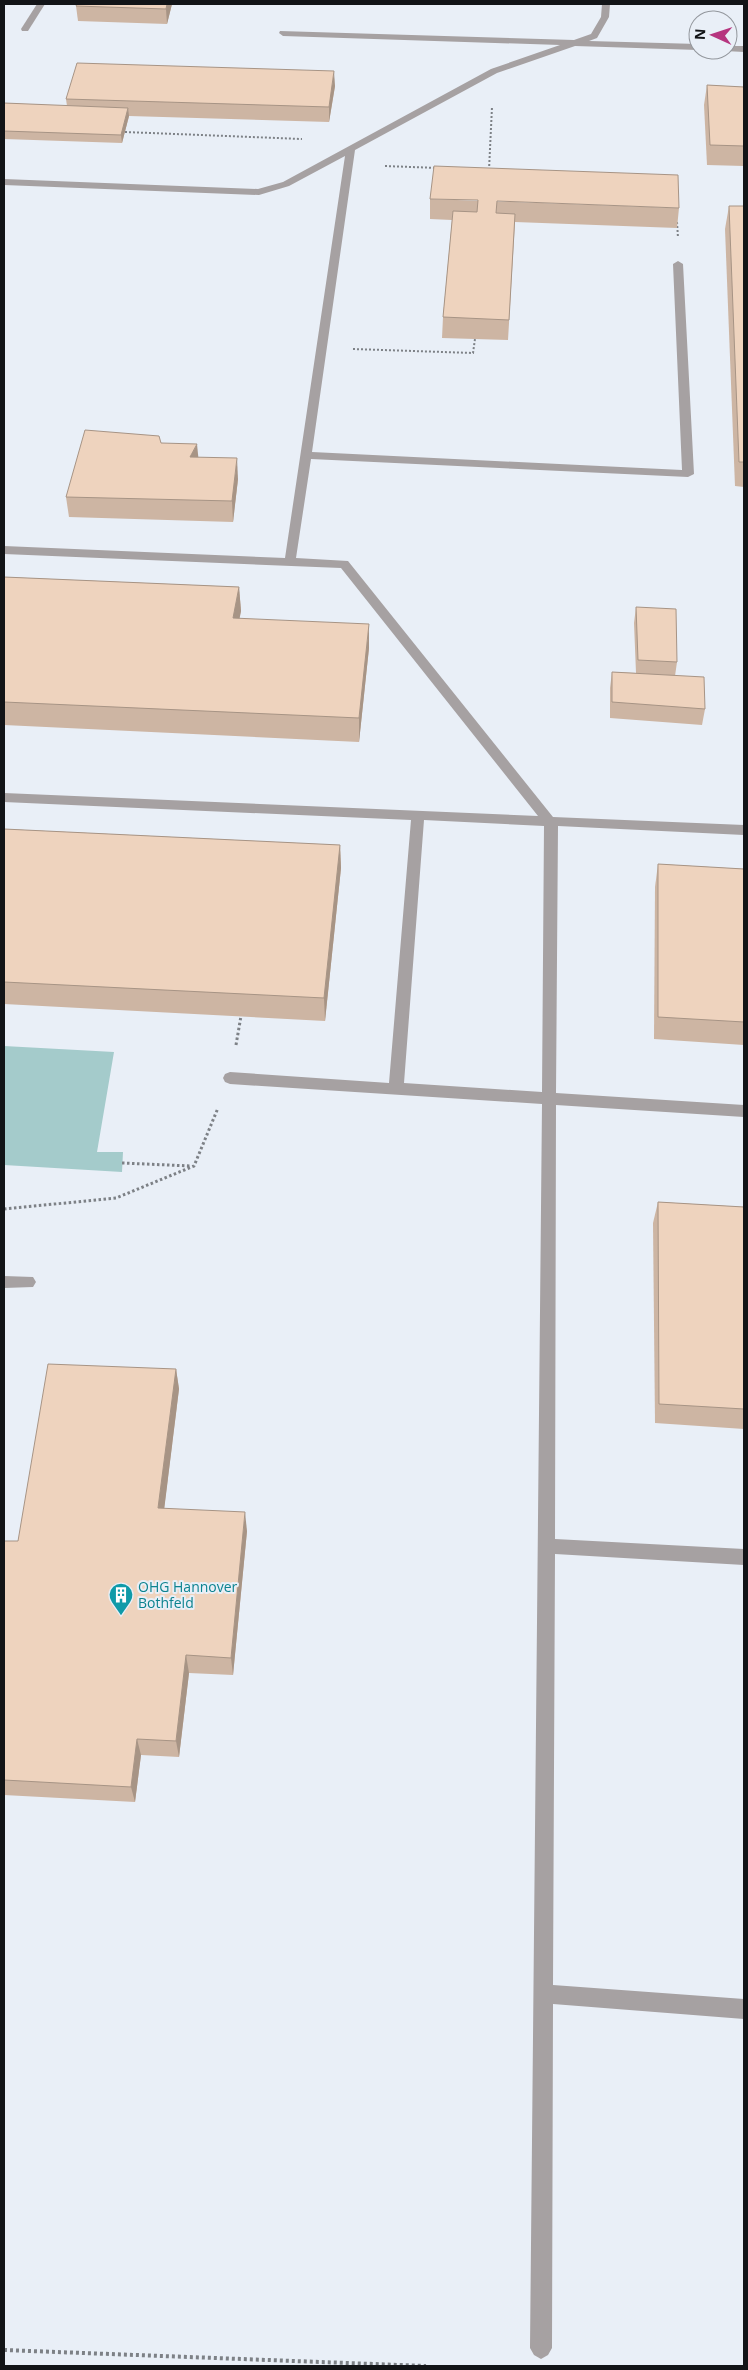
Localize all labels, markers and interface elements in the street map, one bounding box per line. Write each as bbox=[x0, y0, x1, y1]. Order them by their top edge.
north arrow bbox=[688, 10, 738, 60]
text: N bbox=[690, 28, 709, 40]
place label: OHG Hannover Bothfeld bbox=[138, 1577, 238, 1612]
building icon: OHG Hannover Bothfeld bbox=[108, 1582, 134, 1616]

